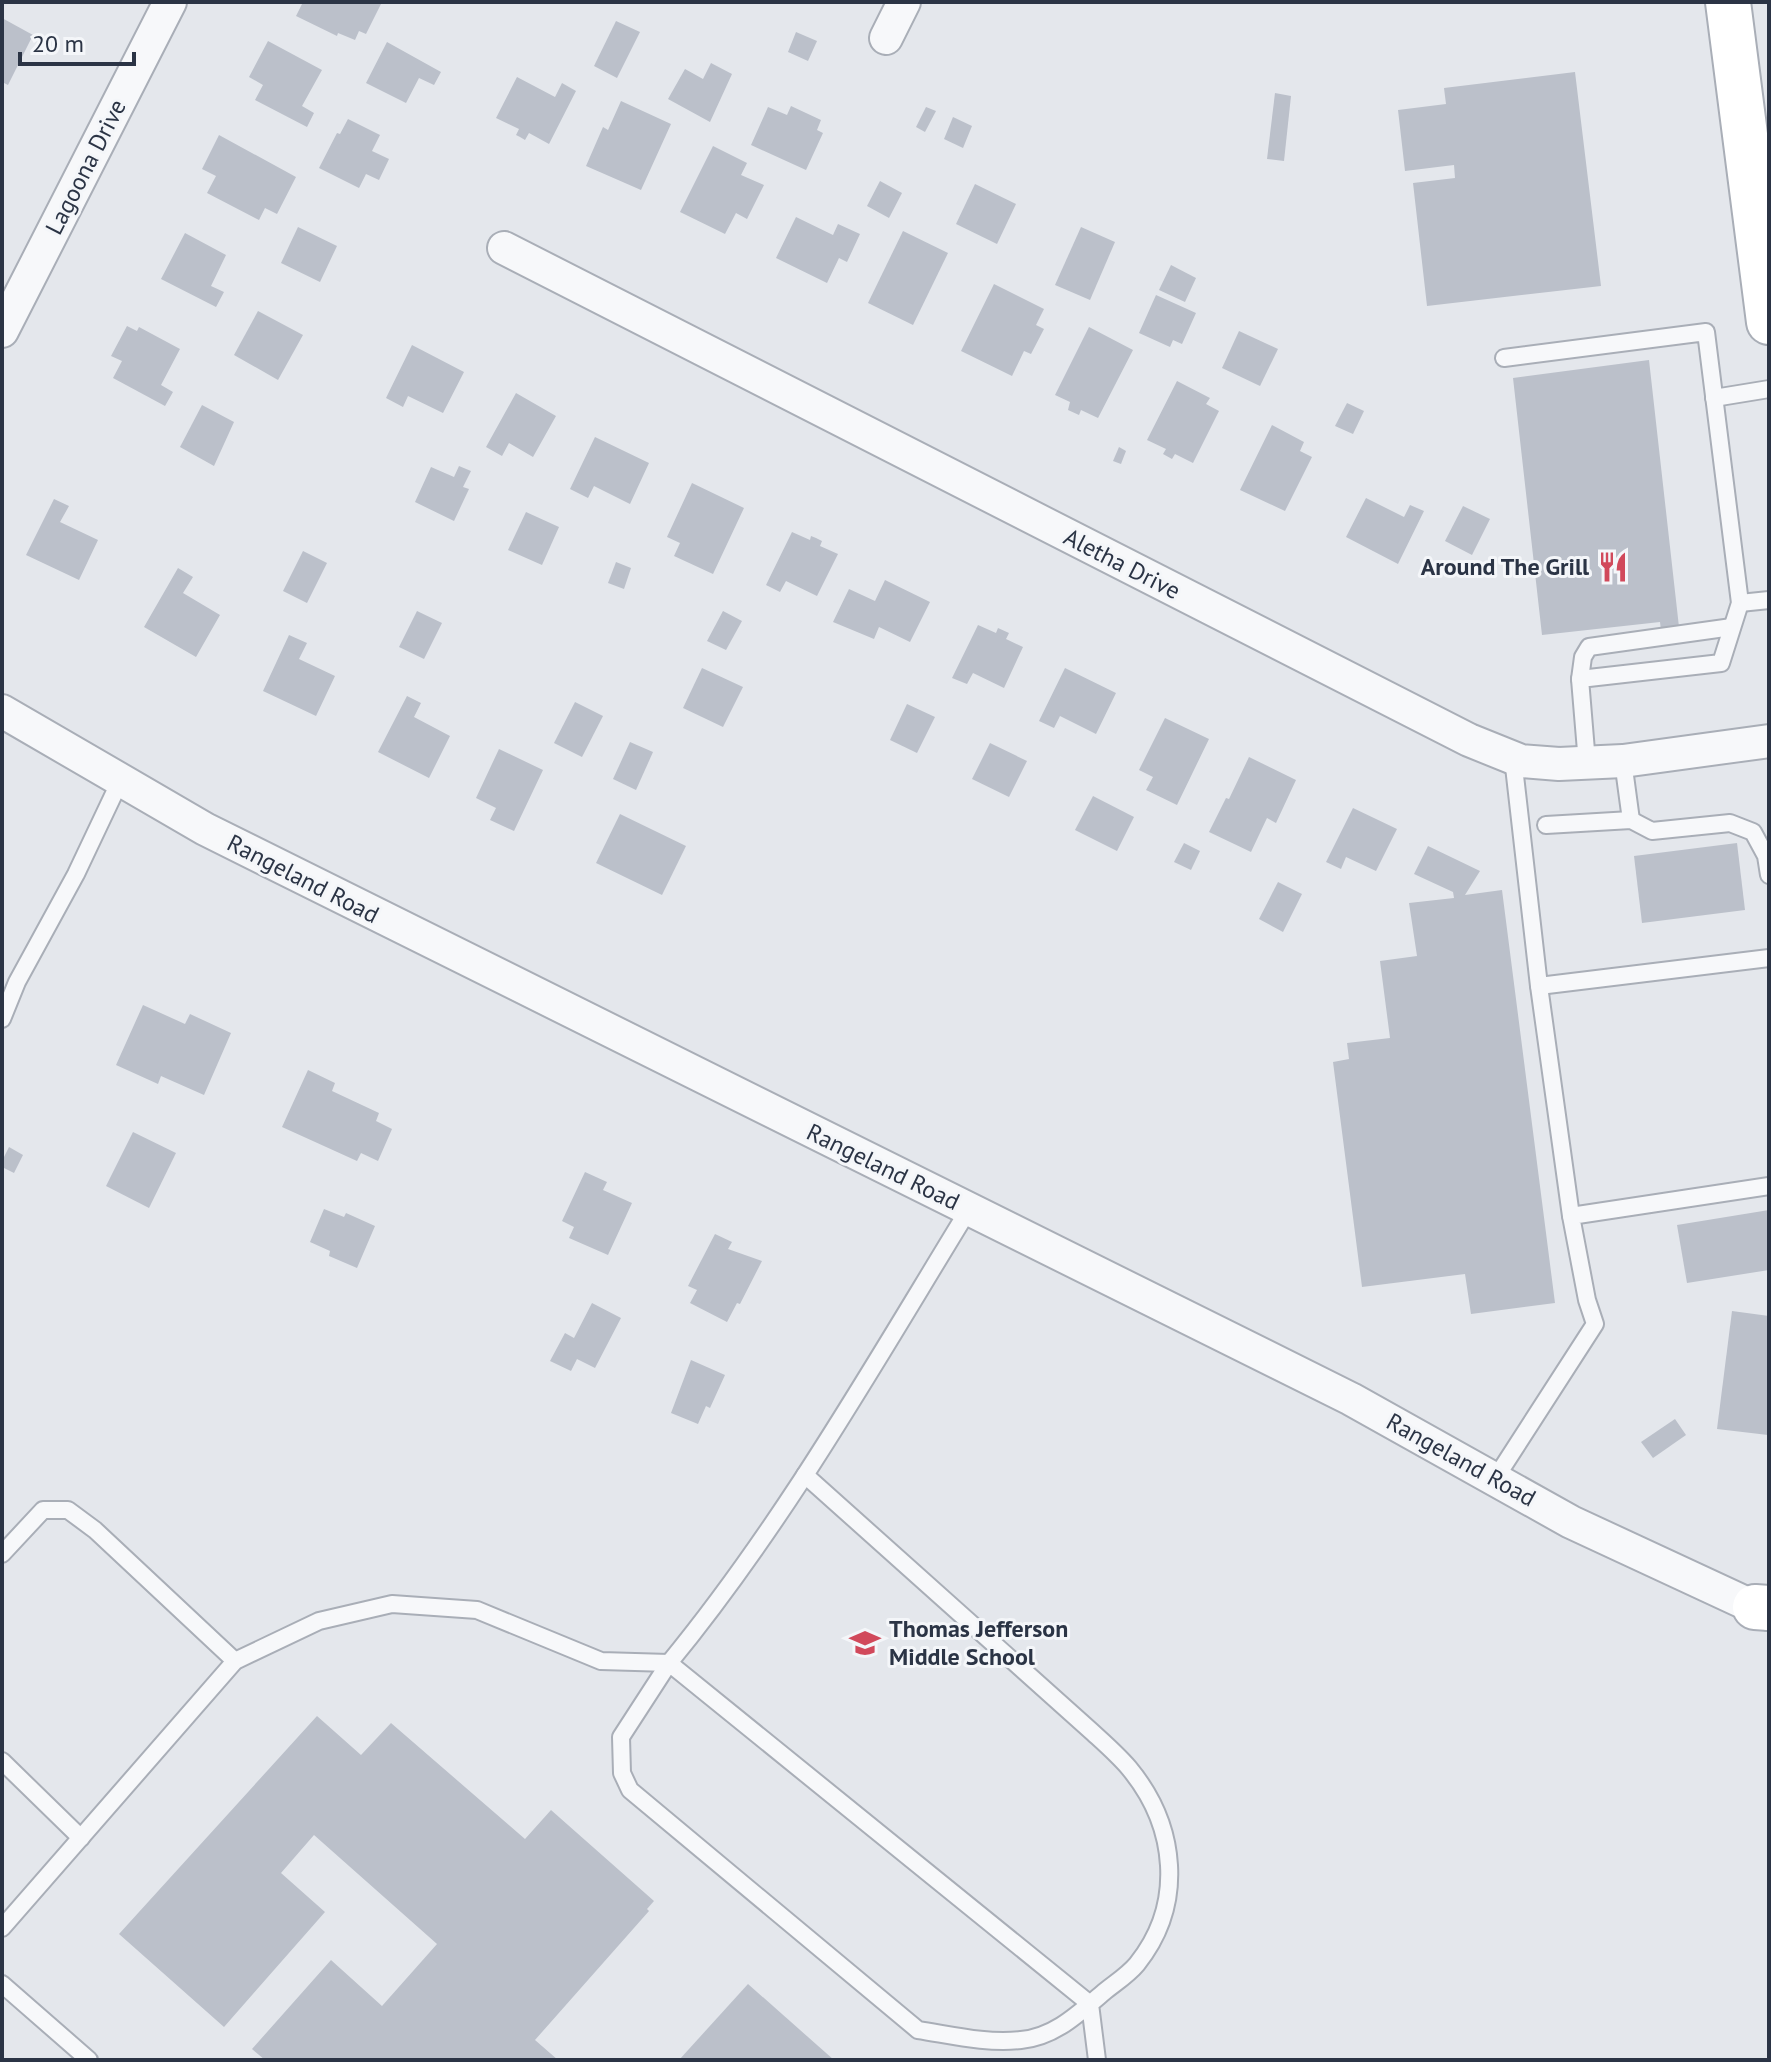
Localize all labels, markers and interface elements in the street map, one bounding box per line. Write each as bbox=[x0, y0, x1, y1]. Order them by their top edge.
scale bar bbox=[20, 16, 134, 66]
text: 20 m bbox=[32, 28, 84, 59]
street label: Lagoona Drive bbox=[38, 94, 133, 240]
street label: Aletha Drive bbox=[1059, 521, 1186, 606]
restaurant icon: Around The Grill bbox=[1596, 550, 1630, 584]
place label: Around The Grill bbox=[1421, 551, 1590, 582]
street label: Rangeland Road bbox=[222, 827, 384, 930]
street label: Rangeland Road bbox=[802, 1116, 965, 1217]
street label: Rangeland Road bbox=[1381, 1406, 1541, 1513]
place label: Thomas Jefferson Middle School bbox=[889, 1613, 1068, 1672]
school or university icon: Thomas Jefferson Middle School bbox=[848, 1626, 882, 1660]

